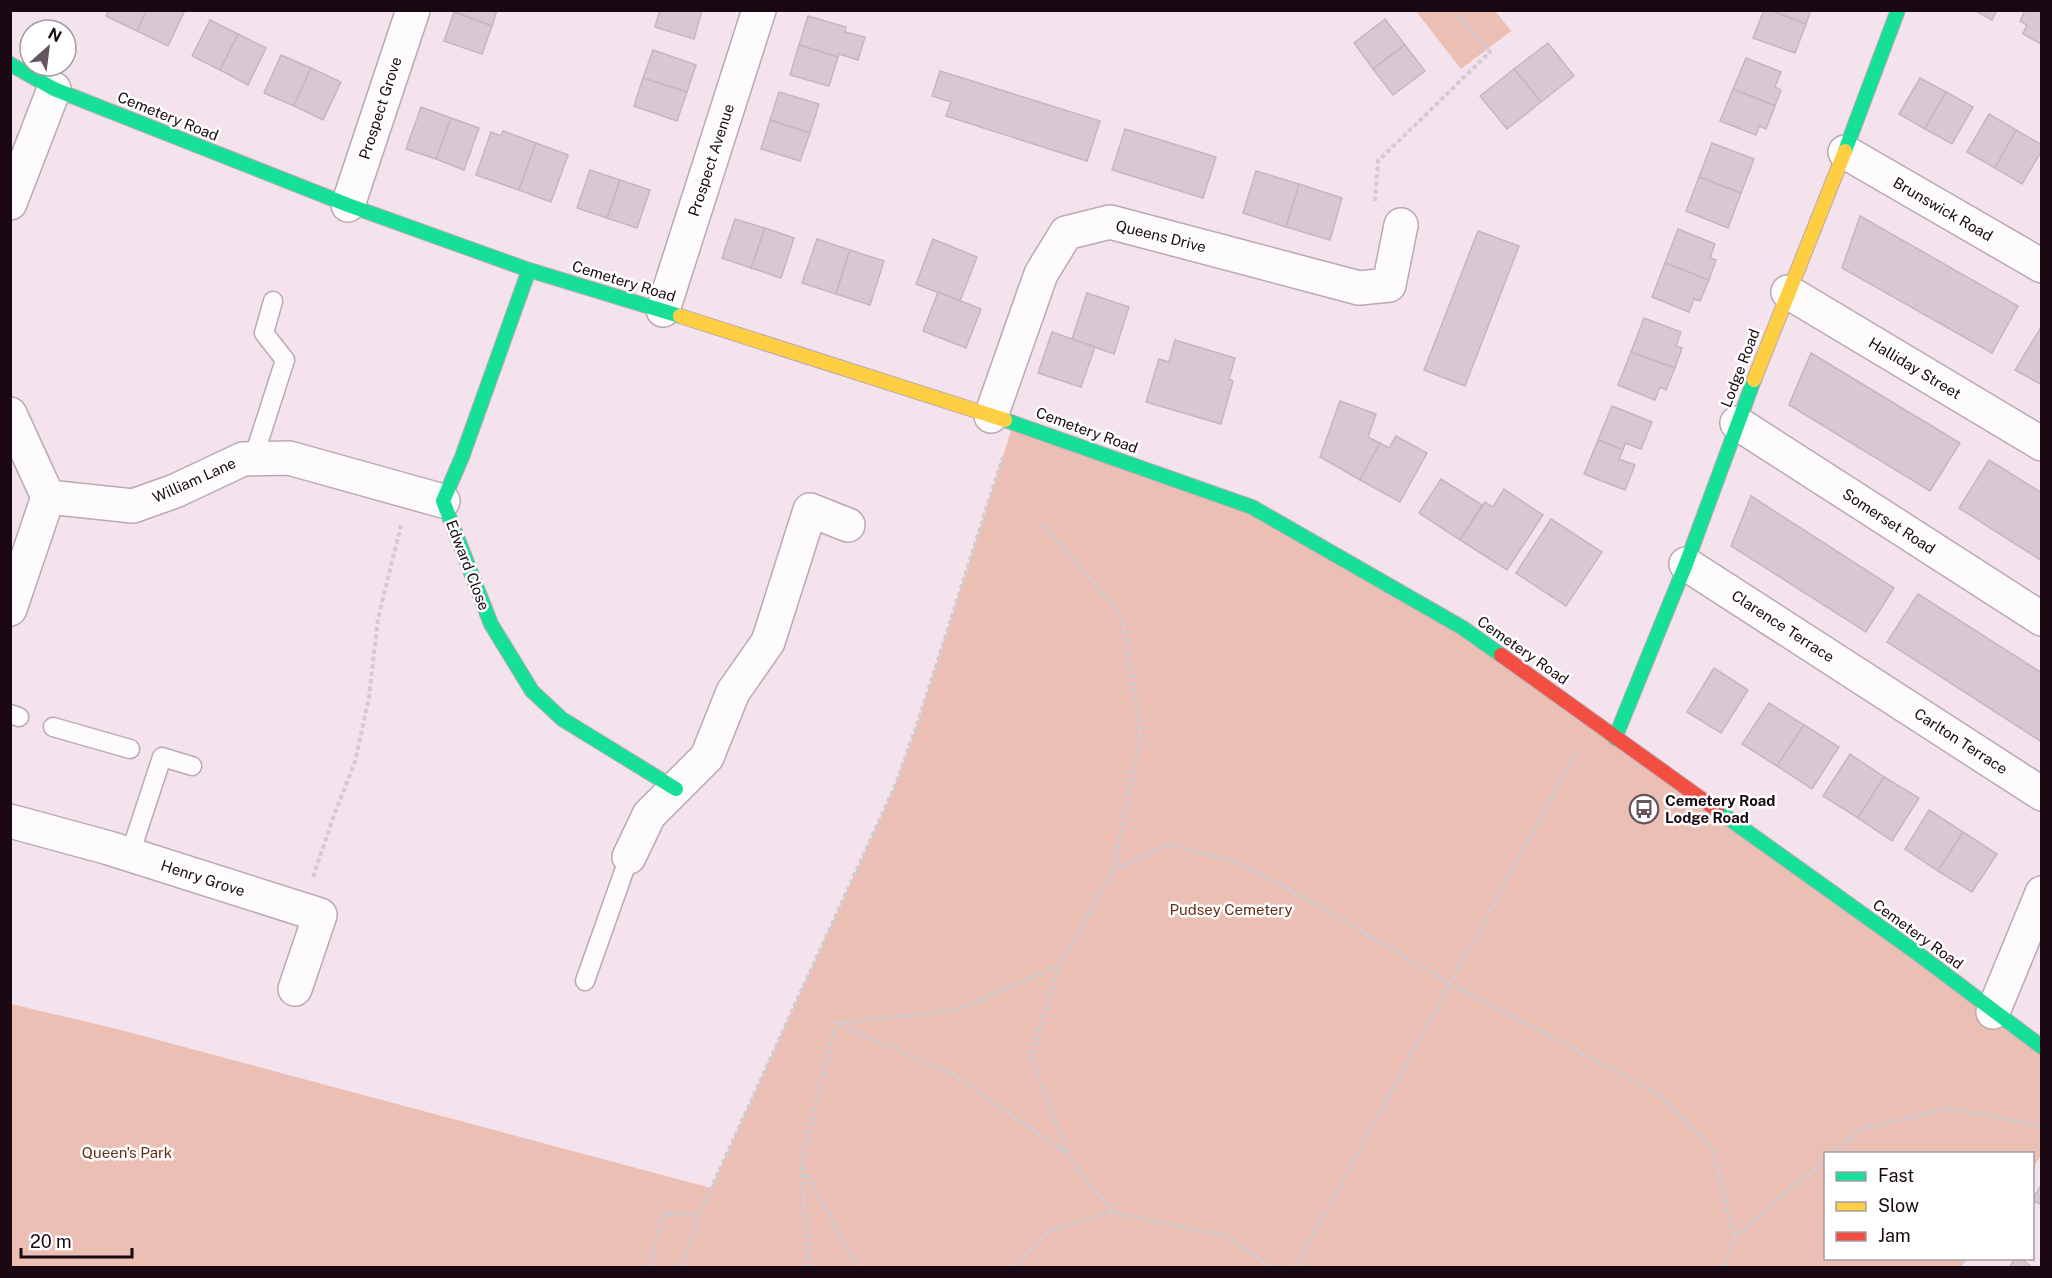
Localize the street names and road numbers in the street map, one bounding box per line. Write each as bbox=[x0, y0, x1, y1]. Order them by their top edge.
street label: Prospect Grove bbox=[355, 54, 405, 162]
street label: Cemetery Road bbox=[115, 88, 221, 144]
street label: Prospect Avenue bbox=[685, 101, 737, 219]
street label: Brunswick Road bbox=[1890, 174, 1996, 244]
street label: Queens Drive bbox=[1114, 217, 1208, 255]
street label: Cemetery Road bbox=[570, 257, 678, 305]
street label: Lodge Road bbox=[1717, 326, 1763, 410]
street label: Halliday Street bbox=[1866, 334, 1964, 402]
street label: Cemetery Road bbox=[1034, 404, 1140, 456]
street label: William Lane bbox=[150, 454, 238, 506]
street label: Somerset Road bbox=[1840, 485, 1938, 557]
street label: Edward Close bbox=[443, 517, 493, 613]
street label: Clarence Terrace bbox=[1729, 587, 1837, 665]
street label: Cemetery Road bbox=[1474, 612, 1572, 688]
street label: Carlton Terrace bbox=[1911, 705, 2011, 777]
street label: Henry Grove bbox=[159, 856, 247, 900]
street label: Cemetery Road bbox=[1870, 896, 1966, 972]

